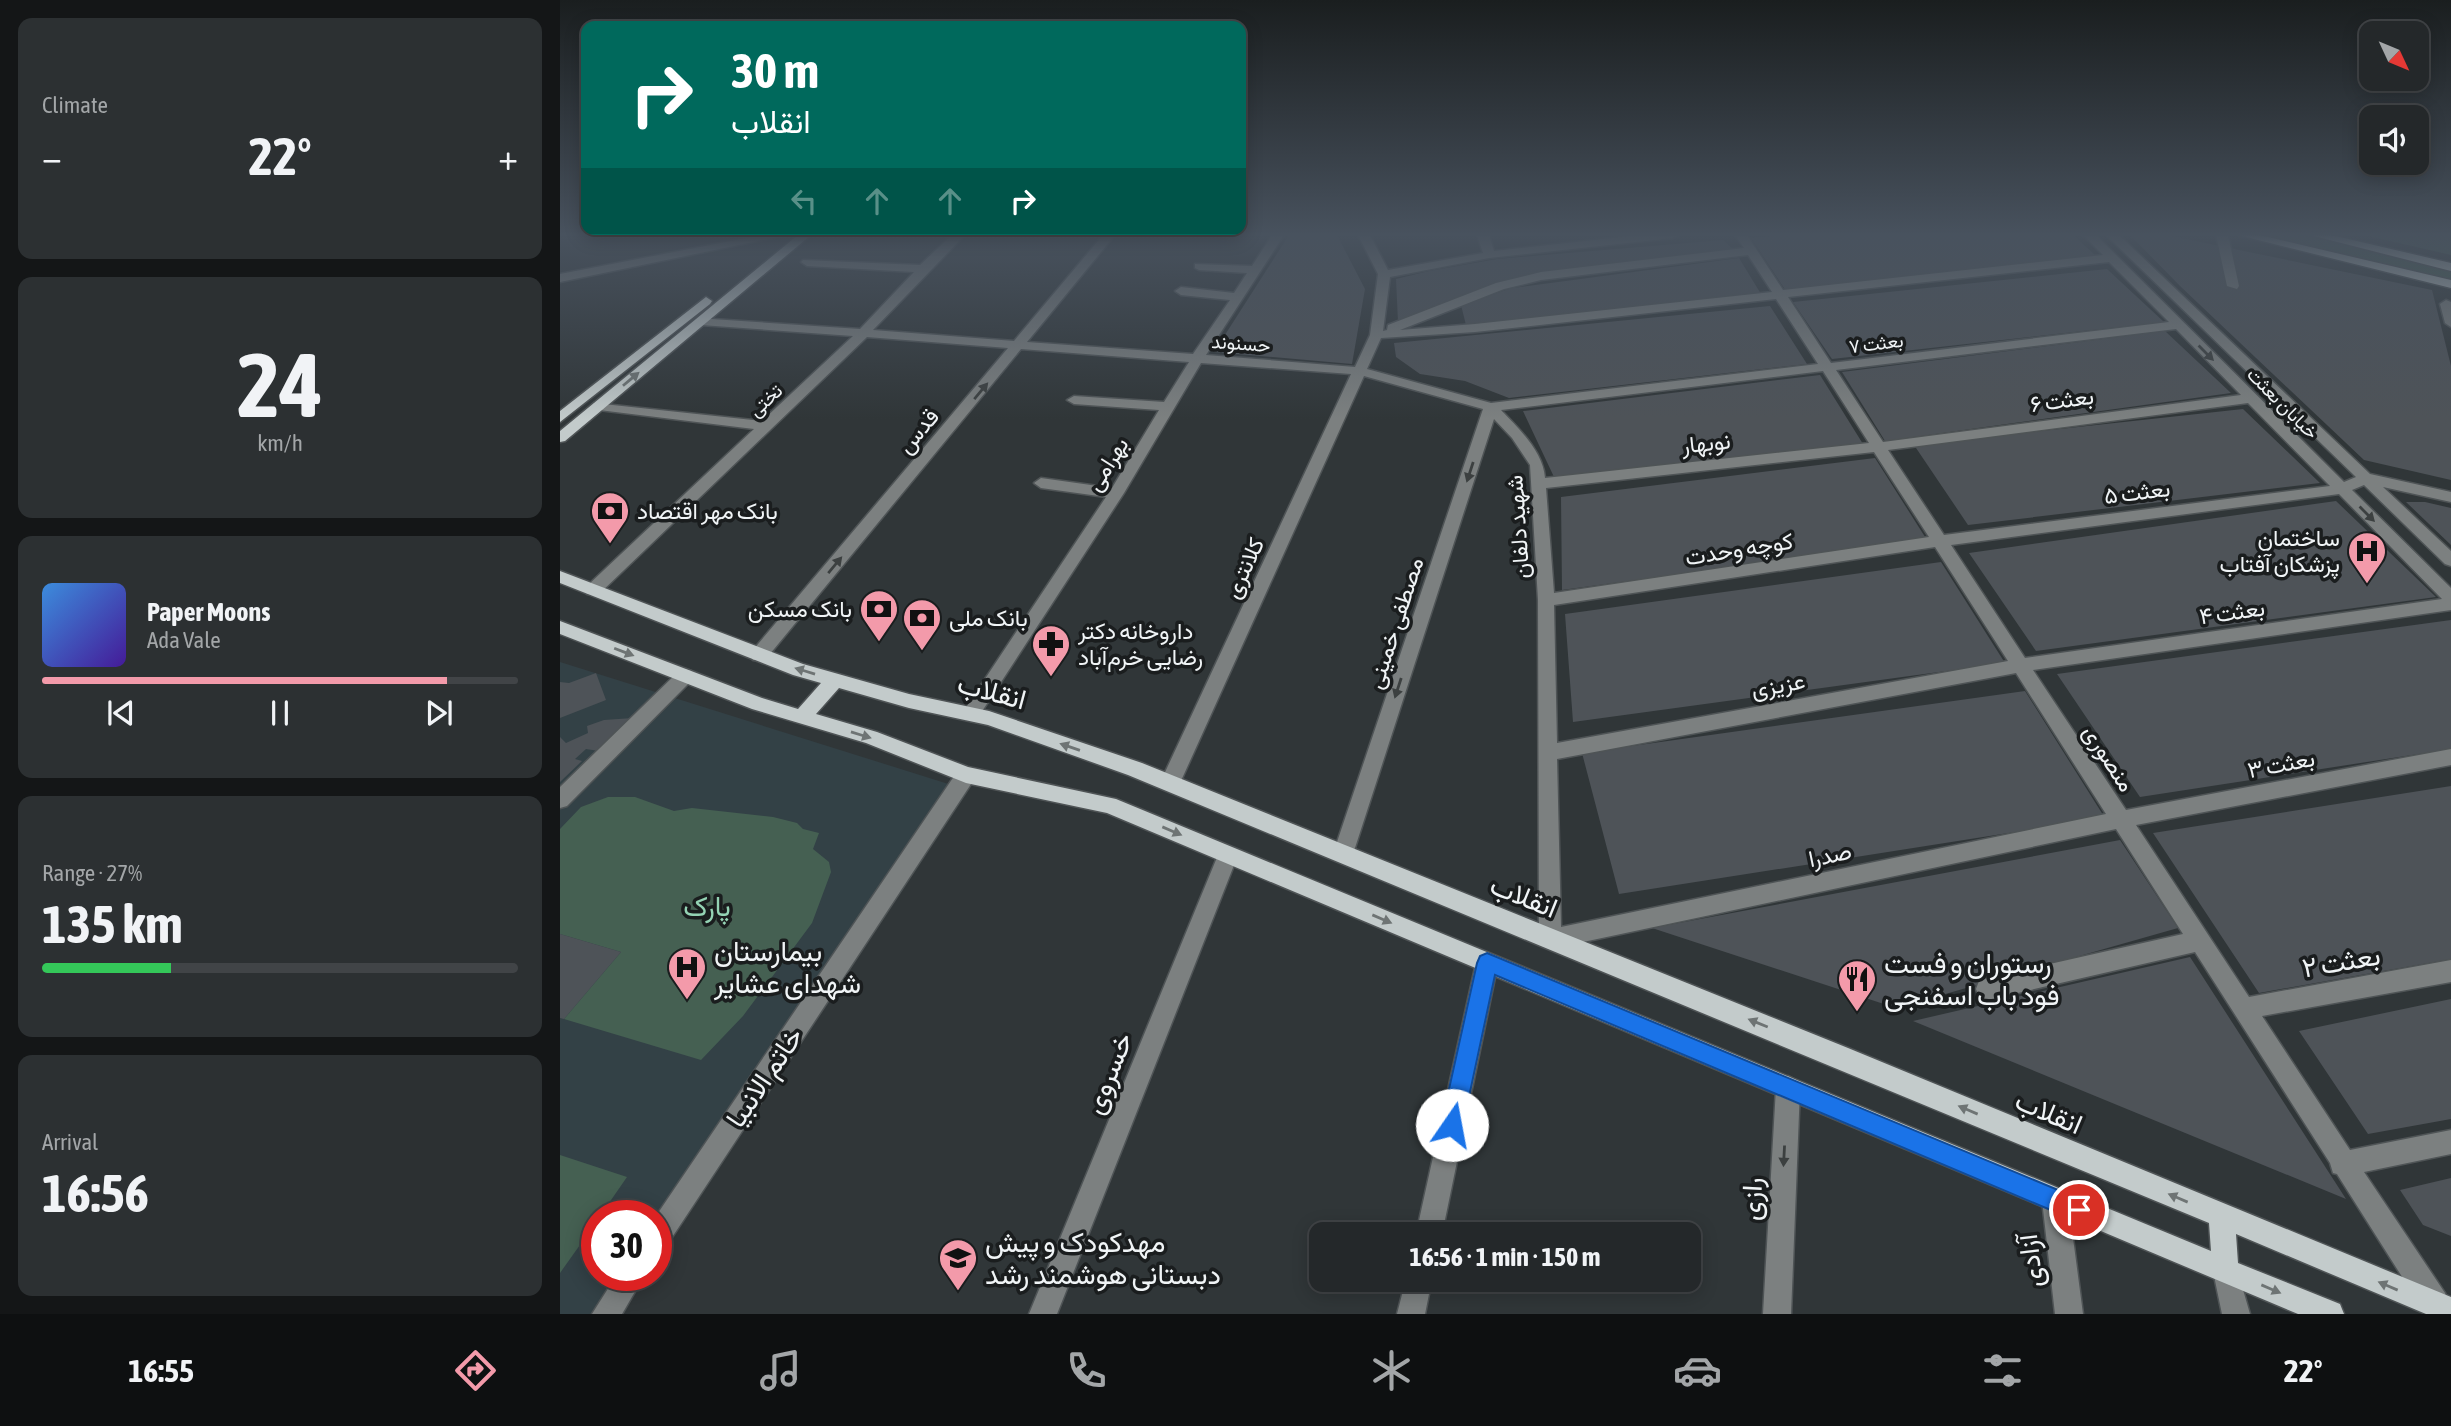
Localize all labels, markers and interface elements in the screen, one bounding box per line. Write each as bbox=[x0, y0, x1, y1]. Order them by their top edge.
north arrow bbox=[2359, 21, 2429, 91]
map controls bbox=[2359, 21, 2429, 175]
text: 30 m bbox=[731, 42, 819, 98]
icon: right bbox=[616, 49, 707, 140]
text: Climate bbox=[42, 92, 108, 118]
text: انقلاب bbox=[731, 103, 811, 140]
button: sound bbox=[2359, 105, 2429, 175]
text: 22° bbox=[248, 126, 312, 186]
text: − bbox=[42, 135, 62, 178]
text: + bbox=[498, 135, 518, 178]
icon: left bbox=[785, 182, 823, 220]
icon: ahead bbox=[858, 182, 896, 220]
icon: ahead bbox=[931, 182, 969, 220]
icon: right bbox=[1004, 182, 1042, 220]
street label: بعثت ۷ bbox=[1847, 329, 1905, 358]
street label: حسنوند bbox=[1211, 330, 1271, 357]
text: 24 bbox=[237, 332, 323, 436]
one-way arrow bbox=[2198, 345, 2214, 361]
street label: خیابان بعثت bbox=[2242, 363, 2323, 444]
one-way arrow bbox=[622, 371, 640, 386]
street label: تختی bbox=[744, 379, 787, 422]
one-way arrow bbox=[973, 382, 989, 400]
street label: بعثت ۶ bbox=[2029, 383, 2095, 417]
street label: قدس bbox=[892, 404, 945, 459]
street label: نوبهار bbox=[1679, 428, 1732, 461]
text: km/h bbox=[257, 430, 303, 456]
street label: بهرامی bbox=[1080, 432, 1135, 497]
one-way arrow bbox=[1464, 462, 1474, 483]
street label: شهید دلفان bbox=[1501, 474, 1537, 580]
street label: بعثت ۵ bbox=[2103, 475, 2171, 509]
bank icon: بانک مهر اقتصاد bbox=[589, 490, 631, 545]
place label: بانک مهر اقتصاد bbox=[637, 498, 778, 526]
one-way arrow bbox=[2358, 505, 2374, 522]
place label: ساختمان پزشکان آفتاب bbox=[2220, 525, 2340, 580]
street label: کوچه وحدت bbox=[1683, 528, 1795, 573]
hospital icon: ساختمان پزشکان آفتاب bbox=[2346, 530, 2388, 585]
street label: کلانتری bbox=[1219, 534, 1271, 603]
street label: مصطفی خمینی bbox=[1362, 554, 1429, 692]
one-way arrow bbox=[827, 557, 842, 574]
bank icon: بانک مسکن bbox=[858, 588, 900, 643]
street label: بعثت ۴ bbox=[2198, 595, 2266, 629]
place label: بانک مسکن bbox=[748, 596, 852, 623]
text: Paper Moons bbox=[147, 597, 270, 627]
bank icon: بانک ملی bbox=[901, 597, 943, 652]
place label: بانک ملی bbox=[949, 605, 1028, 632]
place label: داروخانه دکتر رضایی خرم‌آباد bbox=[1077, 618, 1203, 672]
pharmacy icon: داروخانه دکتر رضایی خرم‌آباد bbox=[1030, 623, 1072, 678]
text: Ada Vale bbox=[147, 627, 221, 653]
one-way arrow bbox=[613, 646, 634, 657]
one-way arrow bbox=[794, 666, 815, 676]
street label: انقلاب bbox=[954, 667, 1030, 716]
street label: عزیزی bbox=[1749, 668, 1807, 704]
one-way arrow bbox=[1392, 677, 1403, 698]
icon: previous bbox=[102, 694, 140, 732]
icon: pause bbox=[261, 694, 299, 732]
icon: next bbox=[420, 694, 458, 732]
street label: منصوری bbox=[2076, 720, 2140, 797]
one-way arrow bbox=[851, 730, 872, 740]
one-way arrow bbox=[1060, 741, 1081, 752]
street label: بعثت ۳ bbox=[2245, 745, 2317, 783]
one-way arrow bbox=[1162, 826, 1183, 837]
street label: صدرا bbox=[1806, 838, 1854, 874]
text: Range · 27% bbox=[42, 860, 142, 886]
street label: انقلاب bbox=[1485, 868, 1562, 925]
park label: پارک bbox=[683, 890, 731, 925]
text: 135 km bbox=[42, 894, 183, 954]
one-way arrow bbox=[1372, 914, 1393, 925]
place label: بیمارستان شهدای عشایر bbox=[713, 935, 861, 1001]
street label: بعثت ۲ bbox=[2299, 938, 2383, 985]
hospital icon: بیمارستان شهدای عشایر bbox=[666, 946, 708, 1001]
place label: رستوران و فست فود باب اسفنجی bbox=[1884, 947, 2060, 1013]
restaurant icon: رستوران و فست فود باب اسفنجی bbox=[1836, 958, 1878, 1013]
one-way arrow bbox=[1747, 1018, 1768, 1029]
street label: خاتم الانبیا bbox=[719, 1021, 812, 1135]
street label: خسروی bbox=[1077, 1028, 1141, 1119]
street label: انقلاب bbox=[2010, 1084, 2087, 1141]
position arrow bbox=[1415, 1088, 1489, 1162]
one-way arrow bbox=[1958, 1104, 1978, 1116]
text: Arrival bbox=[42, 1129, 98, 1155]
one-way arrow bbox=[1779, 1145, 1790, 1167]
text: 16:56 bbox=[42, 1163, 149, 1223]
street label: رازی bbox=[1734, 1176, 1770, 1222]
pin bbox=[2049, 1180, 2109, 1240]
icon: arrive bbox=[2060, 1191, 2098, 1229]
one-way arrow bbox=[2168, 1192, 2188, 1204]
speed limit sign: 30 bbox=[581, 1200, 672, 1291]
place label: مهدکودک و پیش دبستانی هوشمند رشد bbox=[985, 1226, 1221, 1292]
street label: آزادی bbox=[2011, 1230, 2051, 1290]
school or university icon: مهدکودک و پیش دبستانی هوشمند رشد bbox=[937, 1237, 979, 1292]
text: 16:56 · 1 min · 150 m bbox=[1410, 1242, 1600, 1272]
one-way arrow bbox=[2377, 1280, 2398, 1291]
one-way arrow bbox=[2260, 1284, 2281, 1295]
icon: directions bbox=[451, 1346, 500, 1395]
icon: music bbox=[756, 1346, 805, 1395]
icon: phone bbox=[1062, 1346, 1111, 1395]
icon: climate bbox=[1367, 1346, 1416, 1395]
icon: car bbox=[1673, 1346, 1722, 1395]
icon: filters bbox=[1978, 1346, 2027, 1395]
text: 16:55 bbox=[128, 1352, 194, 1389]
text: 22° bbox=[2284, 1352, 2323, 1389]

